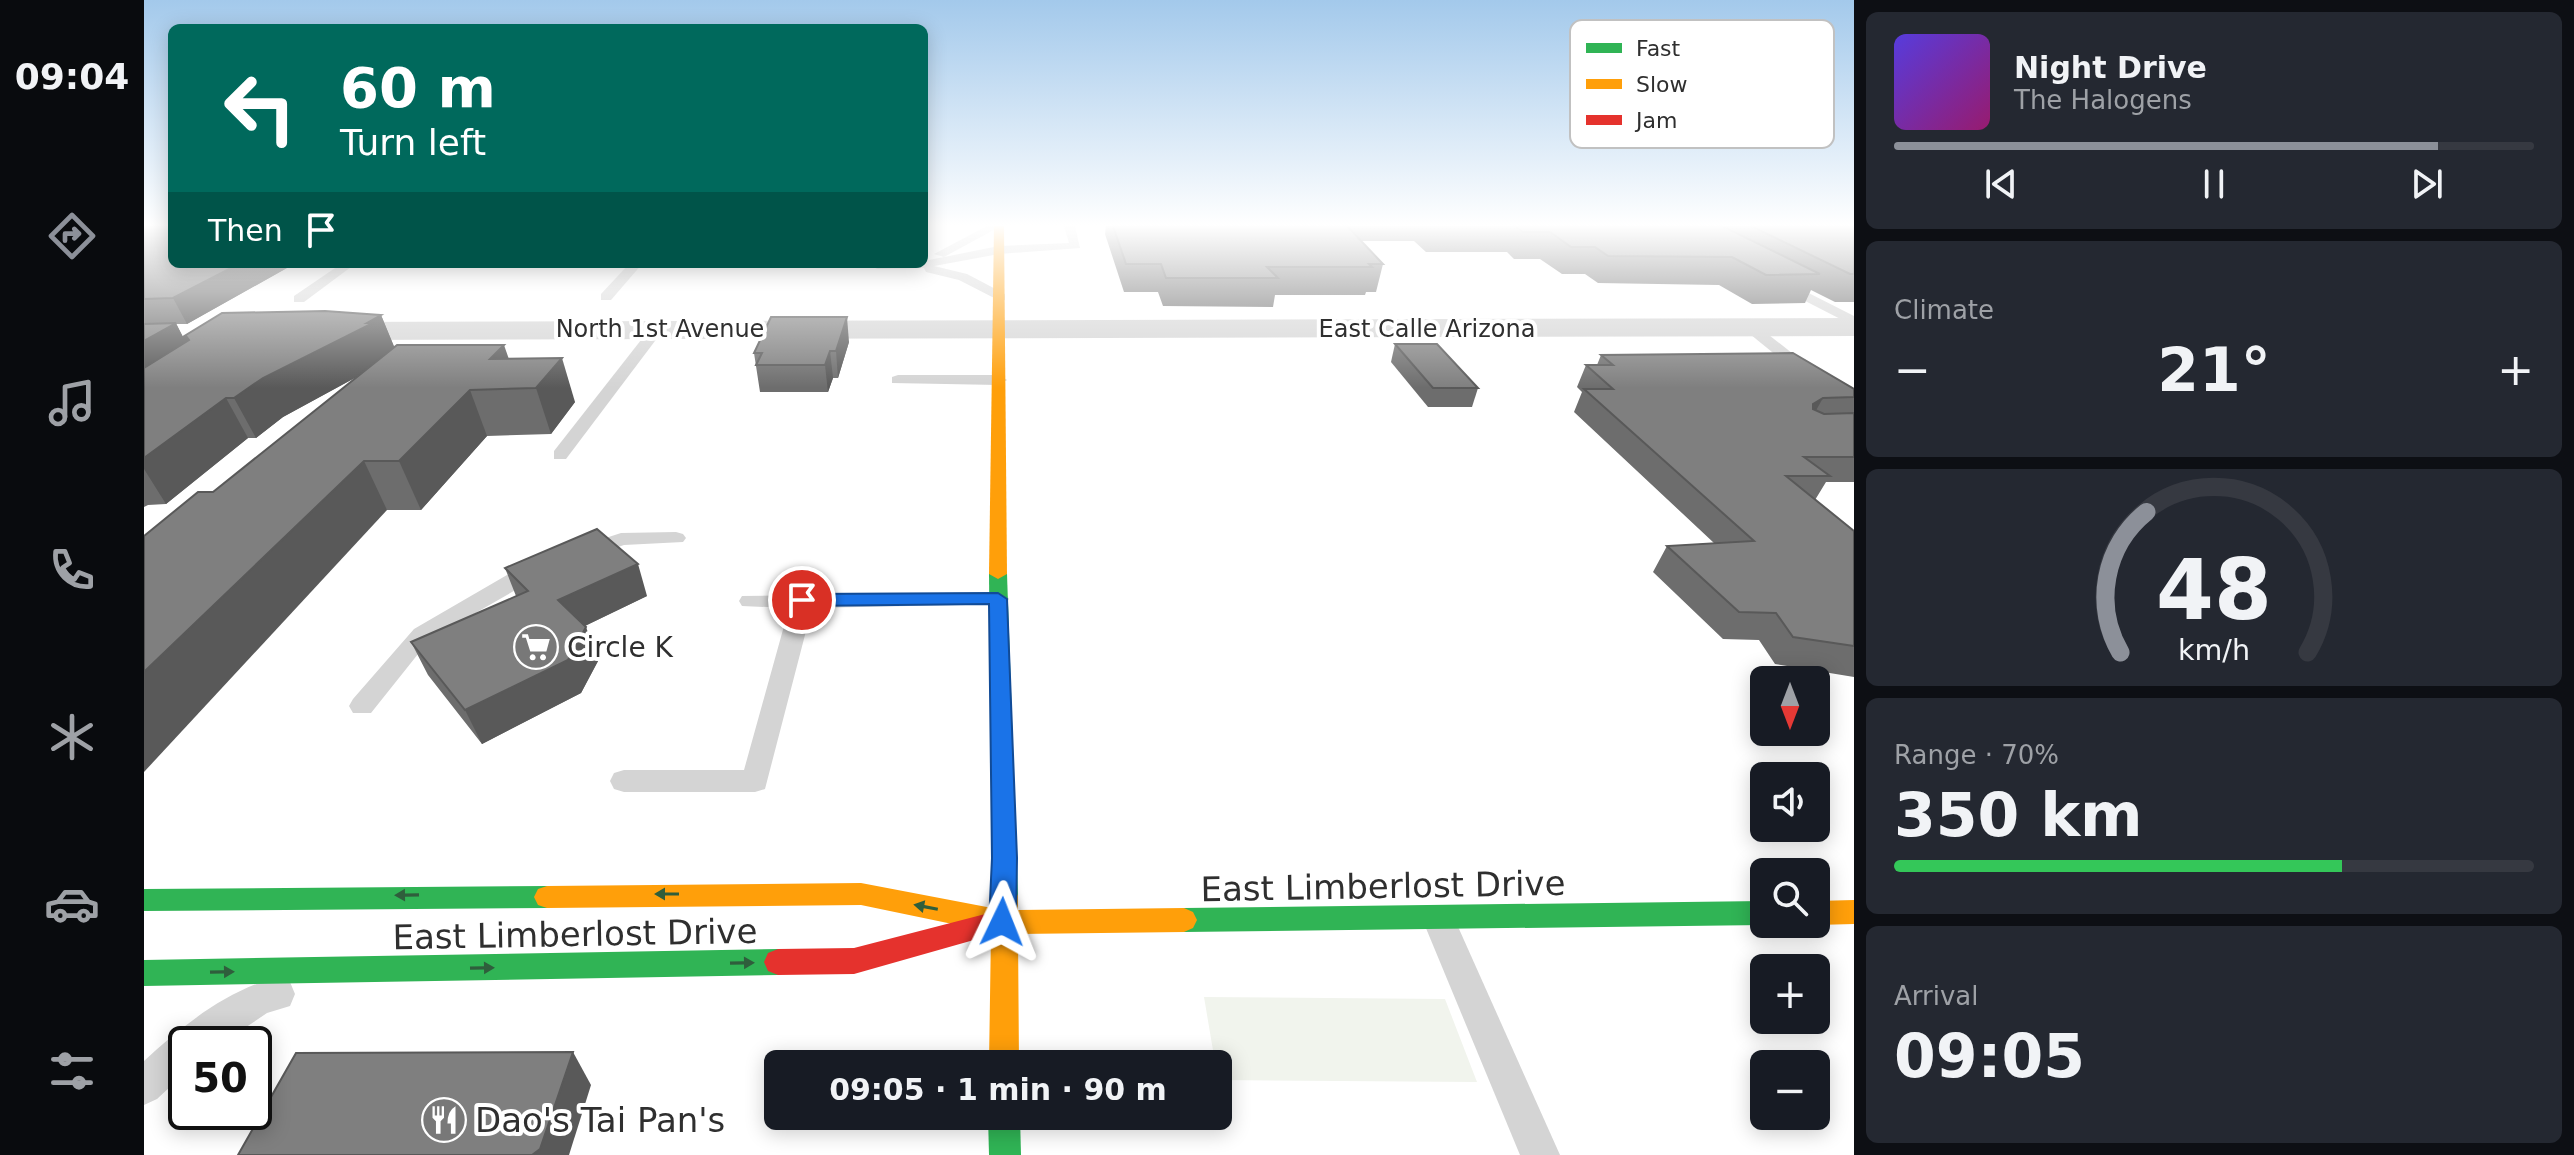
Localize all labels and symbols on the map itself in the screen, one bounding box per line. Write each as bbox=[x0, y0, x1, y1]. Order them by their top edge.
legend bbox=[1570, 20, 1834, 148]
text: Fast bbox=[1636, 36, 1681, 61]
text: Slow bbox=[1636, 72, 1688, 97]
text: Jam bbox=[1634, 108, 1677, 133]
street label: North 1st Avenue bbox=[556, 315, 764, 343]
street label: East Calle Arizona bbox=[1319, 315, 1535, 343]
pin bbox=[768, 566, 836, 634]
supermarket icon: Circle K bbox=[512, 623, 560, 671]
place label: Circle K bbox=[567, 631, 674, 664]
north arrow bbox=[1750, 666, 1830, 746]
street label: East Limberlost Drive bbox=[1200, 863, 1566, 909]
position arrow bbox=[960, 880, 1044, 964]
one-way arrow bbox=[654, 888, 679, 900]
one-way arrow bbox=[394, 889, 419, 902]
one-way arrow bbox=[913, 900, 938, 912]
street label: East Limberlost Drive bbox=[392, 911, 758, 957]
one-way arrow bbox=[730, 957, 755, 969]
one-way arrow bbox=[470, 961, 495, 974]
one-way arrow bbox=[210, 966, 235, 979]
speed limit sign: 50 bbox=[168, 1026, 272, 1130]
restaurant icon: Dao's Tai Pan's bbox=[420, 1096, 468, 1144]
place label: Dao's Tai Pan's bbox=[475, 1100, 725, 1140]

